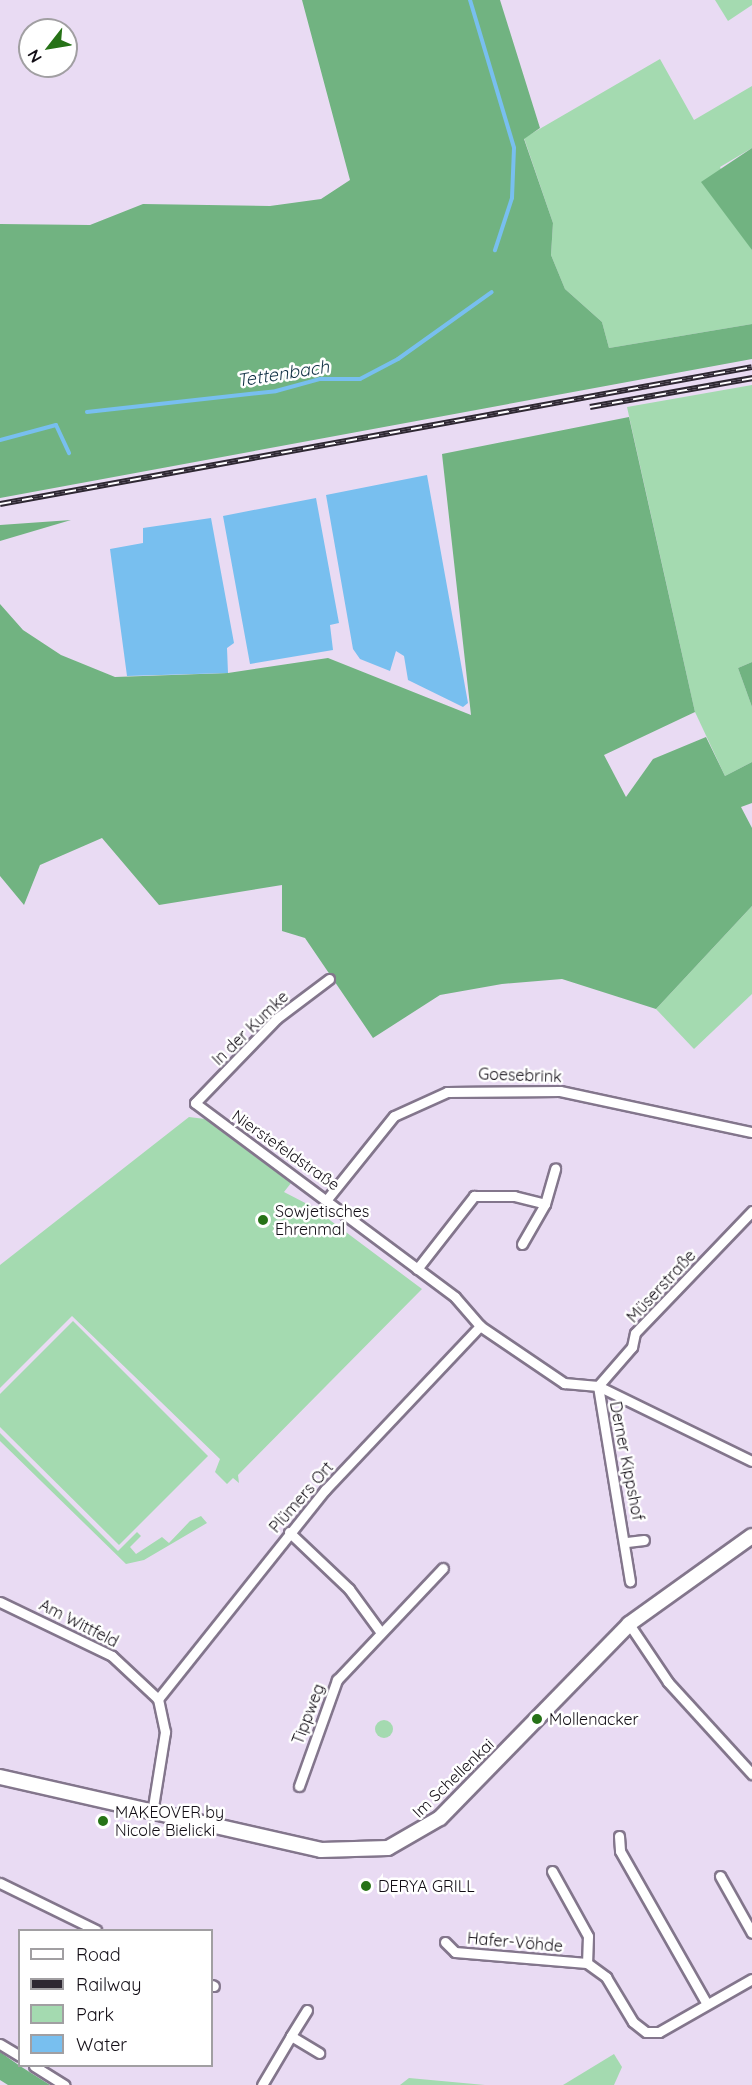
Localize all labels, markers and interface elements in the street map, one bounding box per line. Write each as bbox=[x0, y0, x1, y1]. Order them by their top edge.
north arrow bbox=[18, 18, 78, 78]
text: N bbox=[23, 46, 46, 66]
water label: Tettenbach bbox=[235, 356, 331, 392]
street label: In der Kumke bbox=[208, 987, 292, 1069]
street label: Goesebrink bbox=[478, 1064, 562, 1086]
street label: Nierstefeldstraße bbox=[229, 1106, 343, 1194]
place label: Sowjetisches Ehrenmal bbox=[275, 1201, 369, 1239]
marker: Sowjetisches Ehrenmal bbox=[256, 1213, 270, 1227]
street label: Müserstraße bbox=[622, 1246, 700, 1326]
street label: Derner Kippshof bbox=[606, 1400, 648, 1522]
street label: Plümers Ort bbox=[265, 1458, 337, 1536]
street label: Am Wittfeld bbox=[36, 1595, 122, 1651]
street label: Tippweg bbox=[288, 1681, 328, 1747]
place label: Mollenacker bbox=[549, 1709, 639, 1729]
marker: Mollenacker bbox=[530, 1712, 544, 1726]
street label: Im Schellenkai bbox=[408, 1734, 498, 1822]
place label: MAKEOVER by Nicole Bielicki bbox=[115, 1802, 224, 1840]
marker: MAKEOVER by Nicole Bielicki bbox=[96, 1814, 110, 1828]
place label: DERYA GRILL bbox=[378, 1876, 475, 1896]
marker: DERYA GRILL bbox=[359, 1879, 373, 1893]
street label: Hafer-Vöhde bbox=[466, 1928, 564, 1956]
legend bbox=[18, 1929, 213, 2067]
text: Road bbox=[76, 1943, 121, 1966]
text: Railway bbox=[76, 1973, 142, 1996]
text: Park bbox=[76, 2003, 114, 2026]
text: Water bbox=[76, 2033, 127, 2056]

